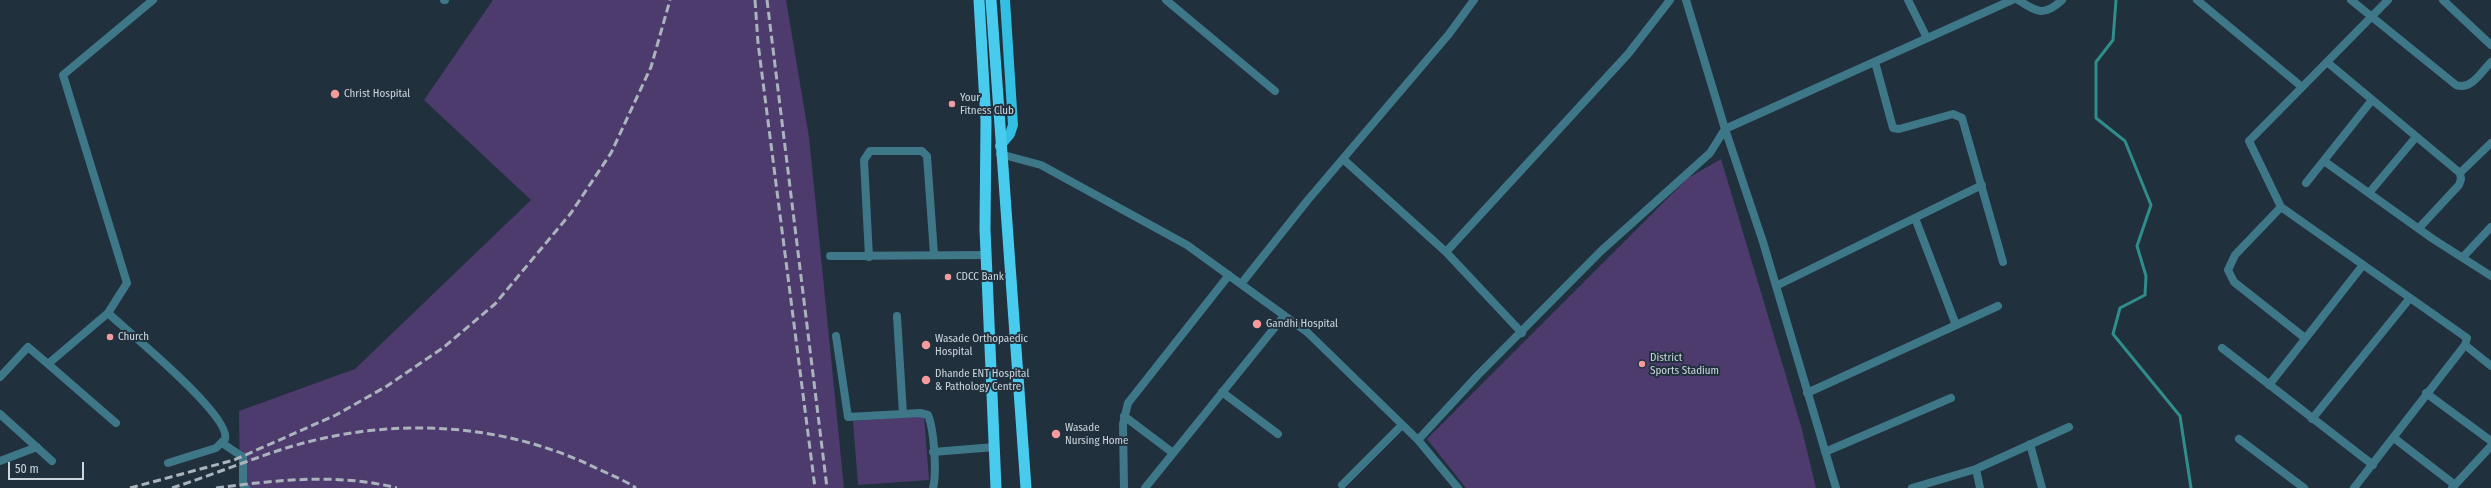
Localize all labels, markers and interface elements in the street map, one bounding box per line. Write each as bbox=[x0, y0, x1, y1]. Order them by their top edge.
place label: Christ Hospital bbox=[344, 87, 410, 101]
marker: Christ Hospital bbox=[329, 88, 341, 100]
place label: Your Fitness Club bbox=[960, 91, 1014, 117]
marker: Your Fitness Club bbox=[947, 99, 957, 109]
place label: CDCC Bank bbox=[956, 270, 1004, 284]
marker: CDCC Bank bbox=[943, 272, 953, 282]
place label: Gandhi Hospital bbox=[1266, 317, 1338, 331]
marker: Gandhi Hospital bbox=[1251, 318, 1263, 330]
place label: Church bbox=[118, 330, 149, 344]
marker: Church bbox=[105, 332, 115, 342]
place label: Wasade Orthopaedic Hospital bbox=[935, 332, 1028, 358]
marker: Wasade Orthopaedic Hospital bbox=[920, 339, 932, 351]
place label: District Sports Stadium bbox=[1650, 351, 1719, 377]
marker: District Sports Stadium bbox=[1637, 359, 1647, 369]
place label: Dhande ENT Hospital & Pathology Centre bbox=[935, 367, 1029, 393]
marker: Dhande ENT Hospital & Pathology Centre bbox=[920, 374, 932, 386]
place label: Wasade Nursing Home bbox=[1065, 421, 1128, 447]
marker: Wasade Nursing Home bbox=[1050, 428, 1062, 440]
scale bar bbox=[10, 454, 86, 480]
text: 50 m bbox=[15, 462, 39, 476]

